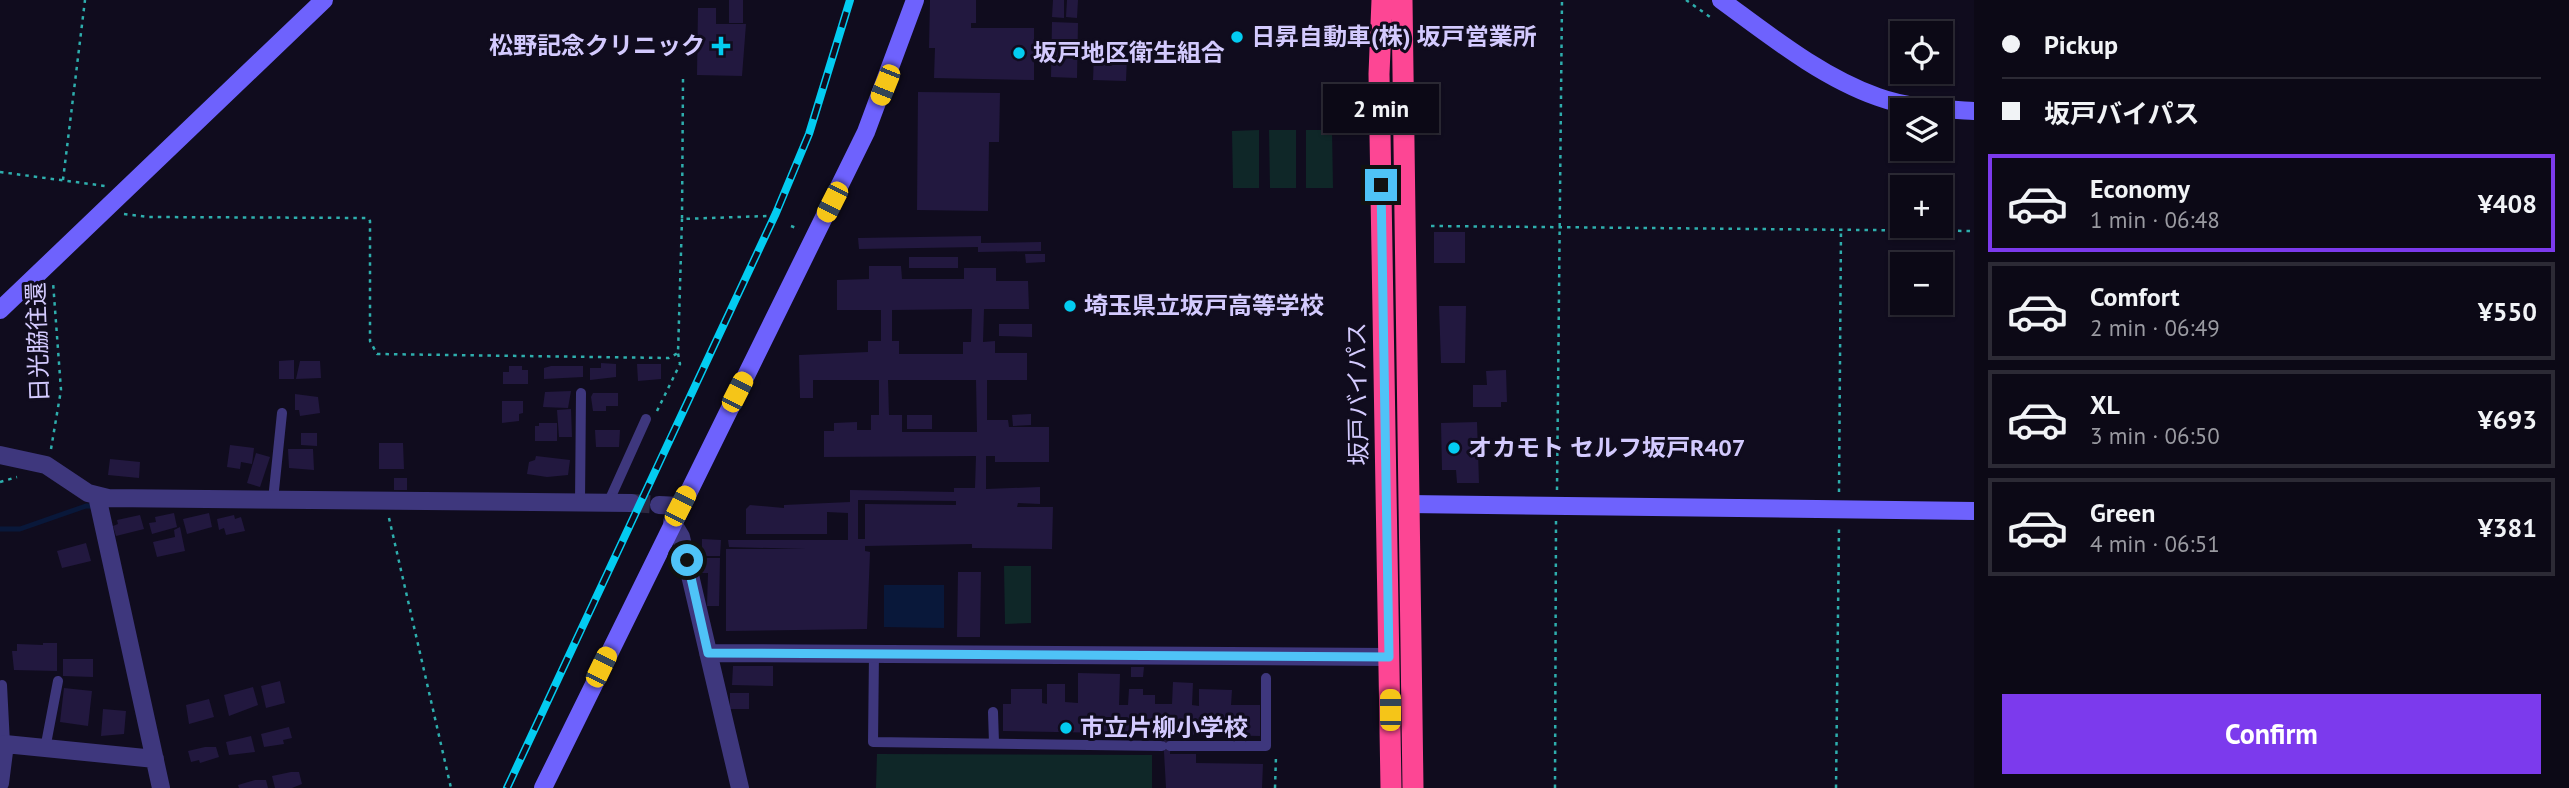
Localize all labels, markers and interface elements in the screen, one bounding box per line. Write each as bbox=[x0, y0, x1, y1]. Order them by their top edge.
place label: 日昇自動車(株) 坂戸営業所 bbox=[1251, 21, 1537, 52]
map controls bbox=[1890, 21, 1953, 315]
button: locate bbox=[1890, 21, 1953, 84]
text: Pickup bbox=[2044, 28, 2118, 61]
marker: 日昇自動車(株) 坂戸営業所 bbox=[1229, 29, 1245, 45]
place label: 松野記念クリニック bbox=[489, 30, 705, 61]
marker: 松野記念クリニック bbox=[711, 36, 731, 56]
place label: 坂戸地区衛生組合 bbox=[1033, 37, 1225, 68]
marker: 坂戸地区衛生組合 bbox=[1011, 45, 1027, 61]
car bbox=[868, 62, 903, 108]
callout: 2 min bbox=[1323, 83, 1439, 132]
text: 2 min bbox=[1353, 94, 1409, 123]
text: 坂戸バイパス bbox=[2044, 97, 2199, 130]
button: layers bbox=[1890, 98, 1953, 161]
route end bbox=[1365, 169, 1397, 201]
icon: car bbox=[2006, 172, 2069, 235]
text: Economy bbox=[2090, 172, 2190, 205]
button: + bbox=[1890, 175, 1953, 238]
car bbox=[814, 179, 851, 225]
text: ¥408 bbox=[2478, 187, 2537, 220]
text: 1 min · 06:48 bbox=[2090, 205, 2220, 234]
button: − bbox=[1890, 252, 1953, 315]
icon: car bbox=[2006, 280, 2069, 343]
text: Comfort bbox=[2090, 280, 2180, 313]
street label: 日光脇往還 bbox=[20, 282, 55, 403]
place label: 埼玉県立坂戸高等学校 bbox=[1084, 290, 1324, 321]
text: ¥550 bbox=[2478, 295, 2537, 328]
marker: 埼玉県立坂戸高等学校 bbox=[1062, 298, 1078, 314]
text: 2 min · 06:49 bbox=[2090, 313, 2220, 342]
street label: 坂戸バイパス bbox=[1341, 322, 1374, 466]
car bbox=[719, 369, 756, 415]
icon: car bbox=[2006, 388, 2069, 451]
text: XL bbox=[2090, 388, 2120, 421]
text: ¥693 bbox=[2478, 403, 2537, 436]
text: 3 min · 06:50 bbox=[2090, 421, 2220, 450]
place label: オカモト セルフ坂戸R407 bbox=[1468, 432, 1745, 463]
marker: オカモト セルフ坂戸R407 bbox=[1446, 440, 1462, 456]
car bbox=[662, 483, 699, 529]
icon: car bbox=[2006, 496, 2069, 559]
text: Green bbox=[2090, 496, 2155, 529]
text: ¥381 bbox=[2478, 511, 2537, 544]
text: 4 min · 06:51 bbox=[2090, 529, 2220, 558]
route start bbox=[671, 544, 703, 576]
car bbox=[583, 644, 620, 690]
car bbox=[1380, 689, 1401, 731]
button: Confirm bbox=[2002, 694, 2541, 774]
place label: 市立片柳小学校 bbox=[1080, 712, 1248, 743]
marker: 市立片柳小学校 bbox=[1058, 720, 1074, 736]

